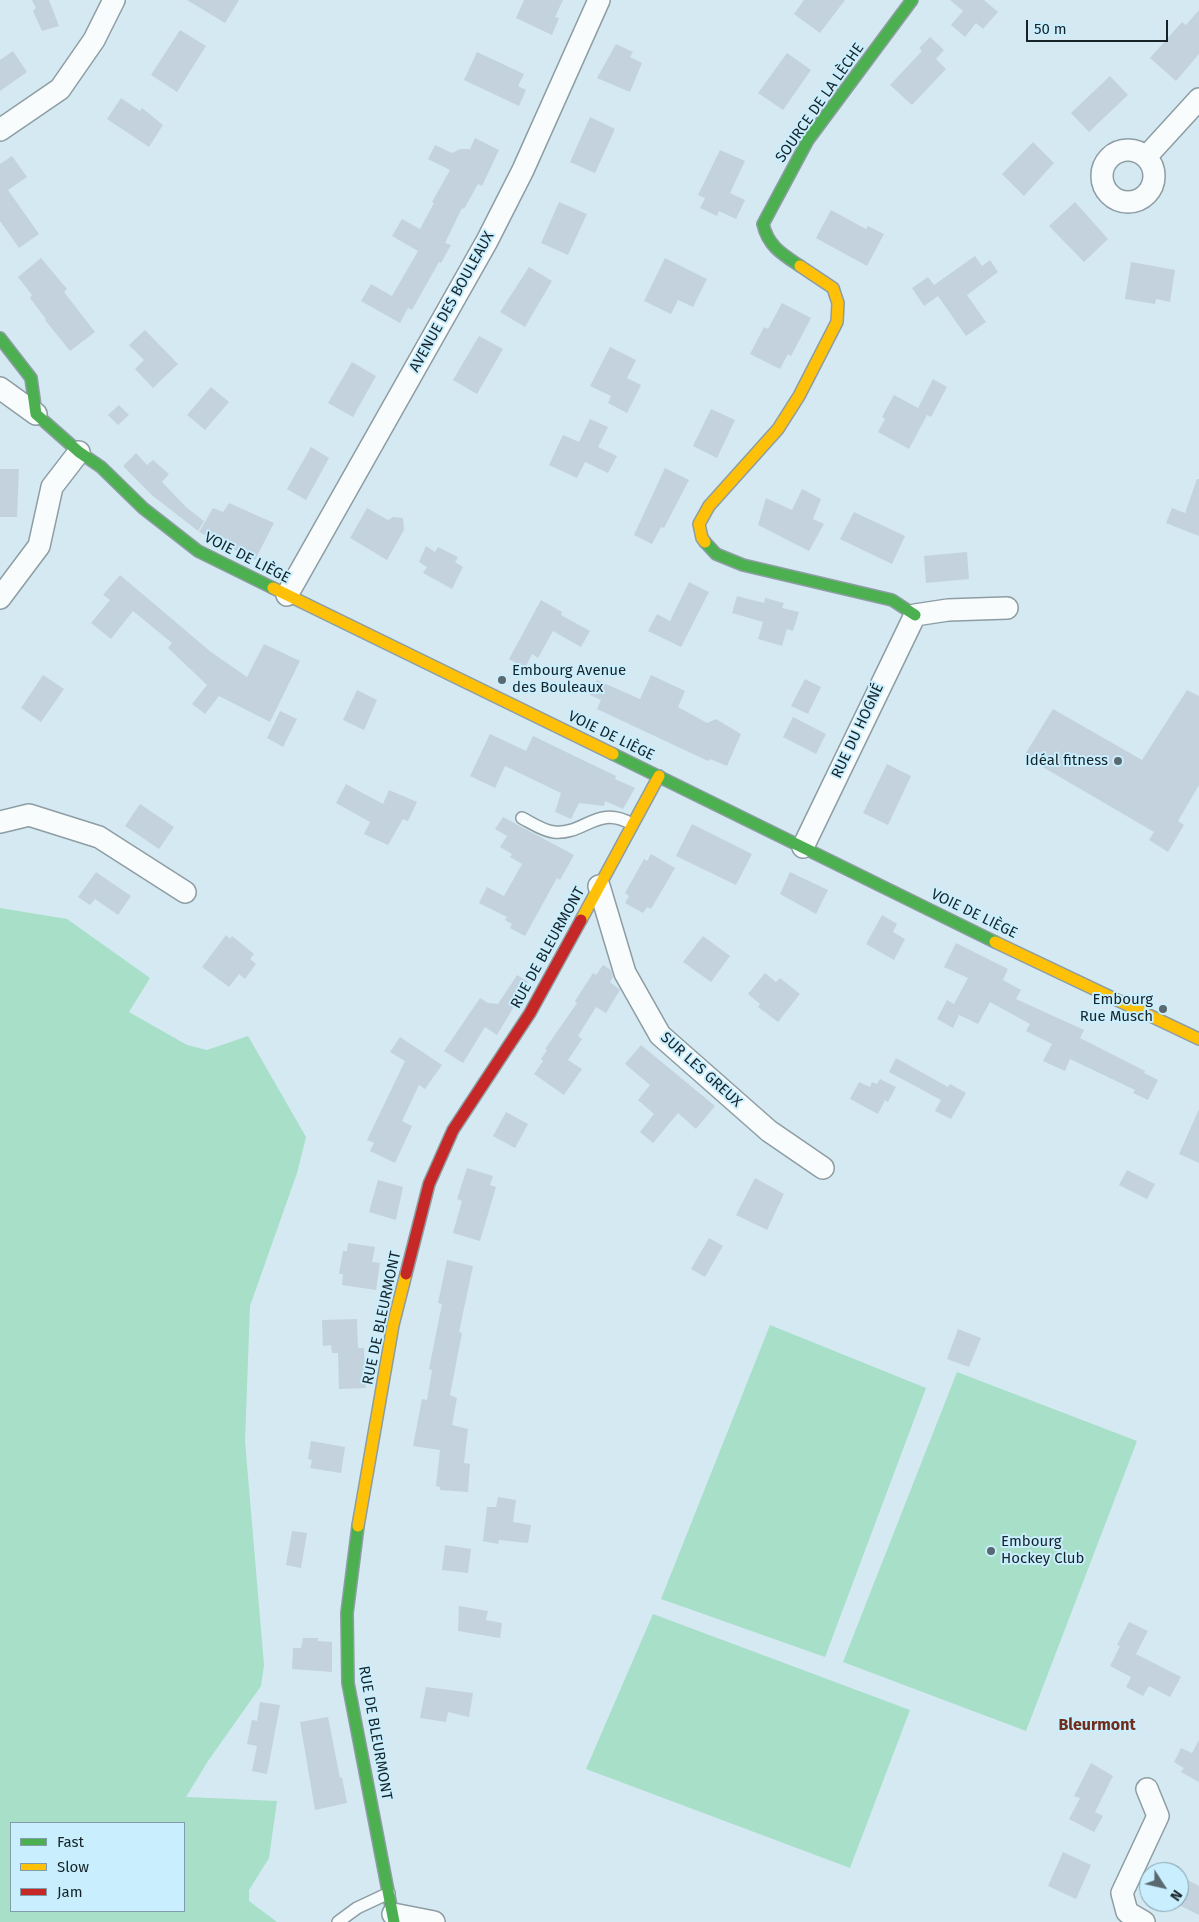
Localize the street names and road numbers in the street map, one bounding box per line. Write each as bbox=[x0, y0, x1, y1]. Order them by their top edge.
street label: SOURCE DE LA LÈCHE bbox=[772, 40, 868, 166]
street label: AVENUE DES BOULEAUX bbox=[406, 229, 498, 375]
street label: VOIE DE LIÈGE bbox=[201, 529, 293, 587]
street label: RUE DU HOGNÉ bbox=[828, 681, 888, 781]
street label: VOIE DE LIÈGE bbox=[565, 707, 657, 765]
street label: RUE DE BLEURMONT bbox=[507, 884, 589, 1012]
street label: VOIE DE LIÈGE bbox=[928, 885, 1020, 943]
street label: SUR LES GREUX bbox=[657, 1029, 745, 1111]
street label: RUE DE BLEURMONT bbox=[359, 1250, 405, 1386]
street label: RUE DE BLEURMONT bbox=[354, 1664, 396, 1802]

